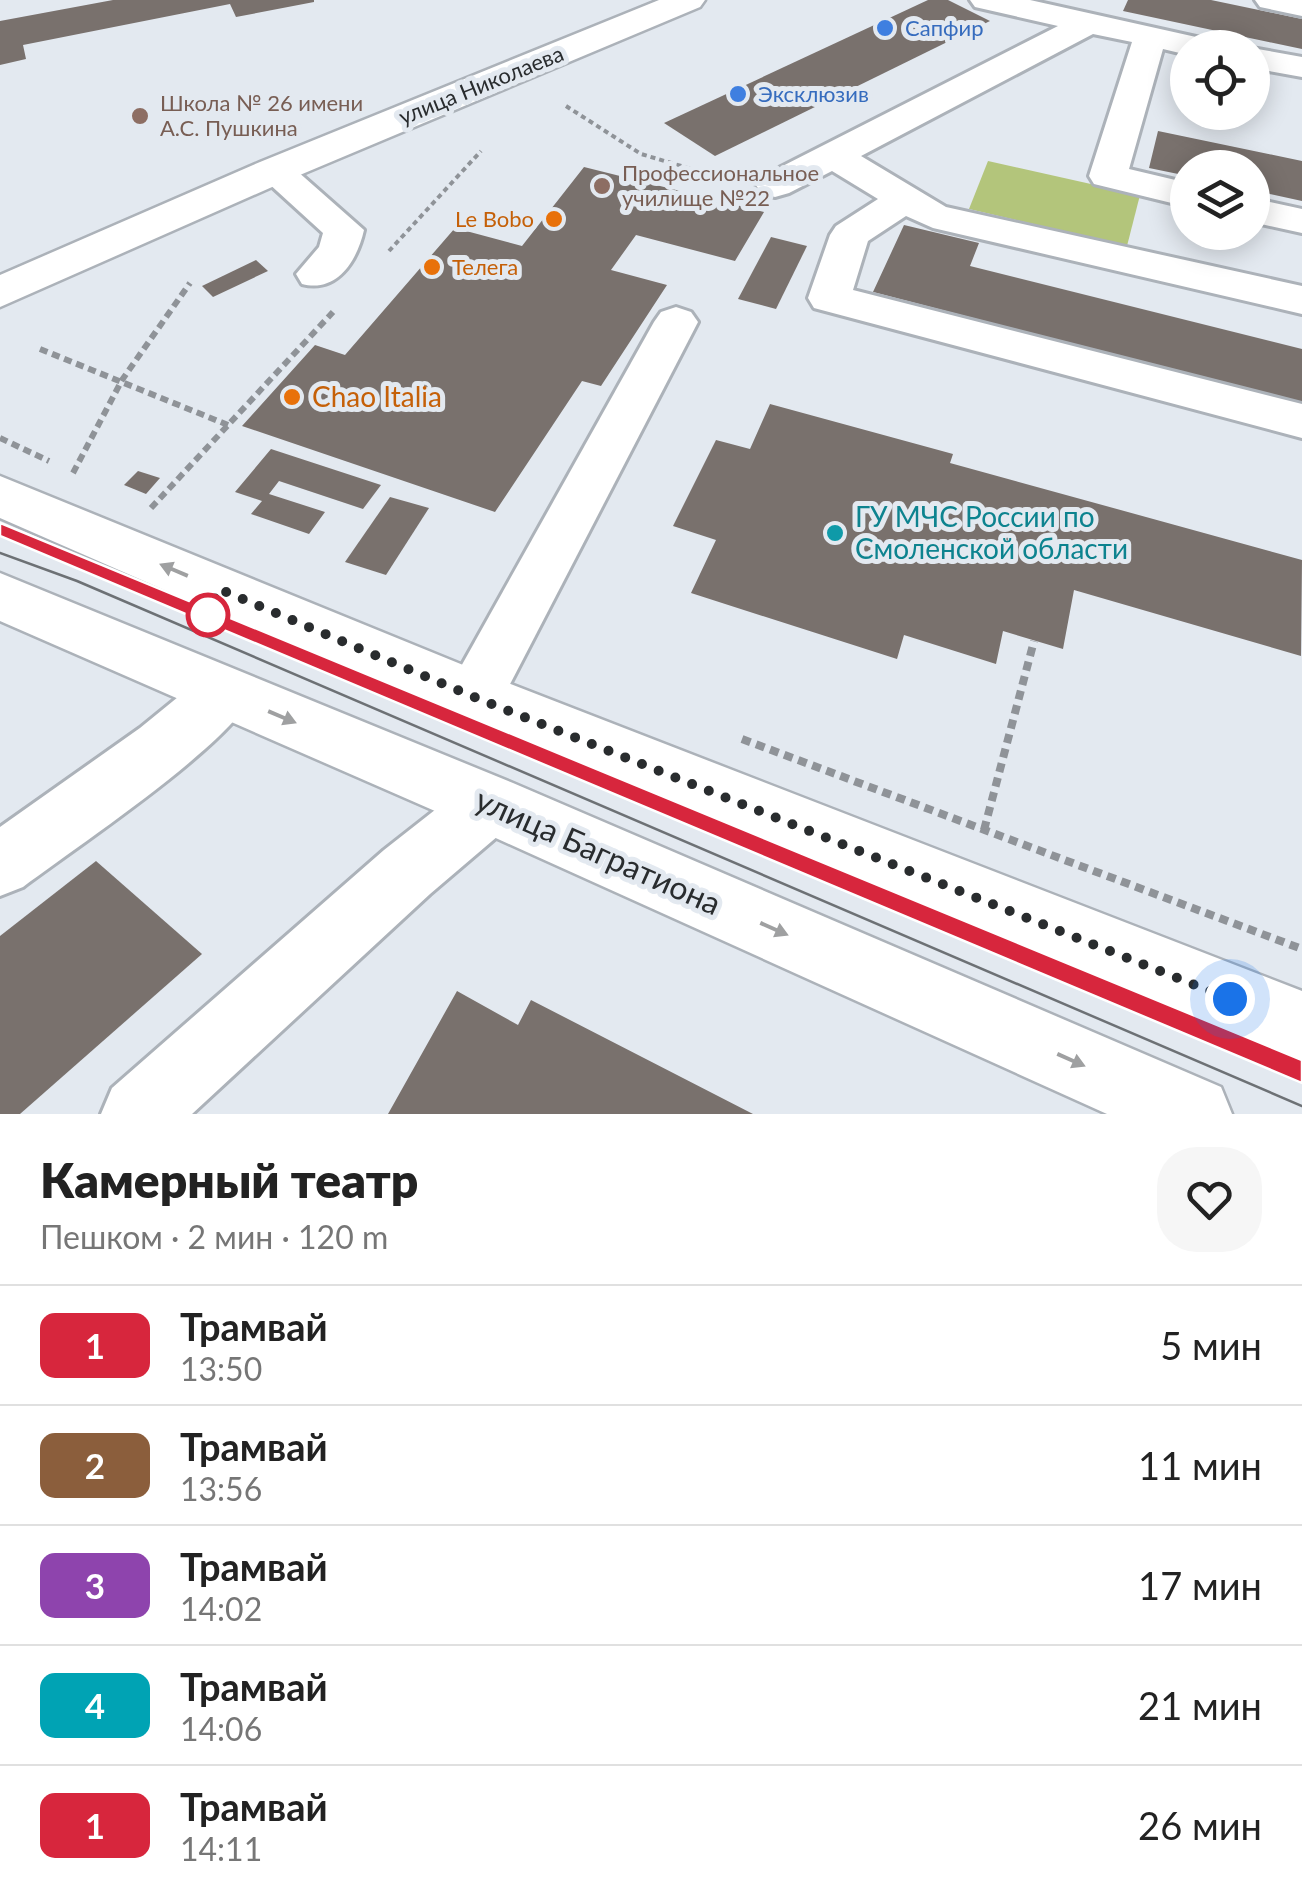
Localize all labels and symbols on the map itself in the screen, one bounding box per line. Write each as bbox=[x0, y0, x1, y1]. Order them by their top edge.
place label: Сапфир bbox=[905, 14, 984, 41]
marker: Сапфир bbox=[874, 17, 896, 39]
street label: улица Николаева bbox=[394, 39, 567, 130]
place label: Эксклюзив bbox=[758, 80, 869, 107]
marker: Эксклюзив bbox=[727, 83, 749, 105]
place label: Школа № 26 имени А.С. Пушкина bbox=[160, 89, 363, 141]
marker: Школа № 26 имени А.С. Пушкина bbox=[129, 105, 151, 127]
place label: Профессиональное училище №22 bbox=[622, 159, 819, 211]
marker: Профессиональное училище №22 bbox=[591, 175, 613, 197]
place label: Le Bobo bbox=[455, 205, 534, 232]
marker: Le Bobo bbox=[543, 208, 565, 230]
place label: Телега bbox=[452, 253, 518, 280]
marker: Телега bbox=[421, 256, 443, 278]
place label: Chao Italia bbox=[312, 379, 442, 413]
marker: Chao Italia bbox=[281, 386, 303, 408]
place label: ГУ МЧС России по Смоленской области bbox=[855, 499, 1128, 565]
marker: ГУ МЧС России по Смоленской области bbox=[824, 522, 846, 544]
one-way arrow bbox=[159, 562, 189, 578]
unlabelled marker bbox=[187, 594, 229, 636]
one-way arrow bbox=[267, 710, 297, 726]
street label: улица Багратиона bbox=[470, 779, 727, 922]
one-way arrow bbox=[759, 921, 789, 937]
your location bbox=[1205, 974, 1255, 1024]
one-way arrow bbox=[1056, 1052, 1086, 1068]

